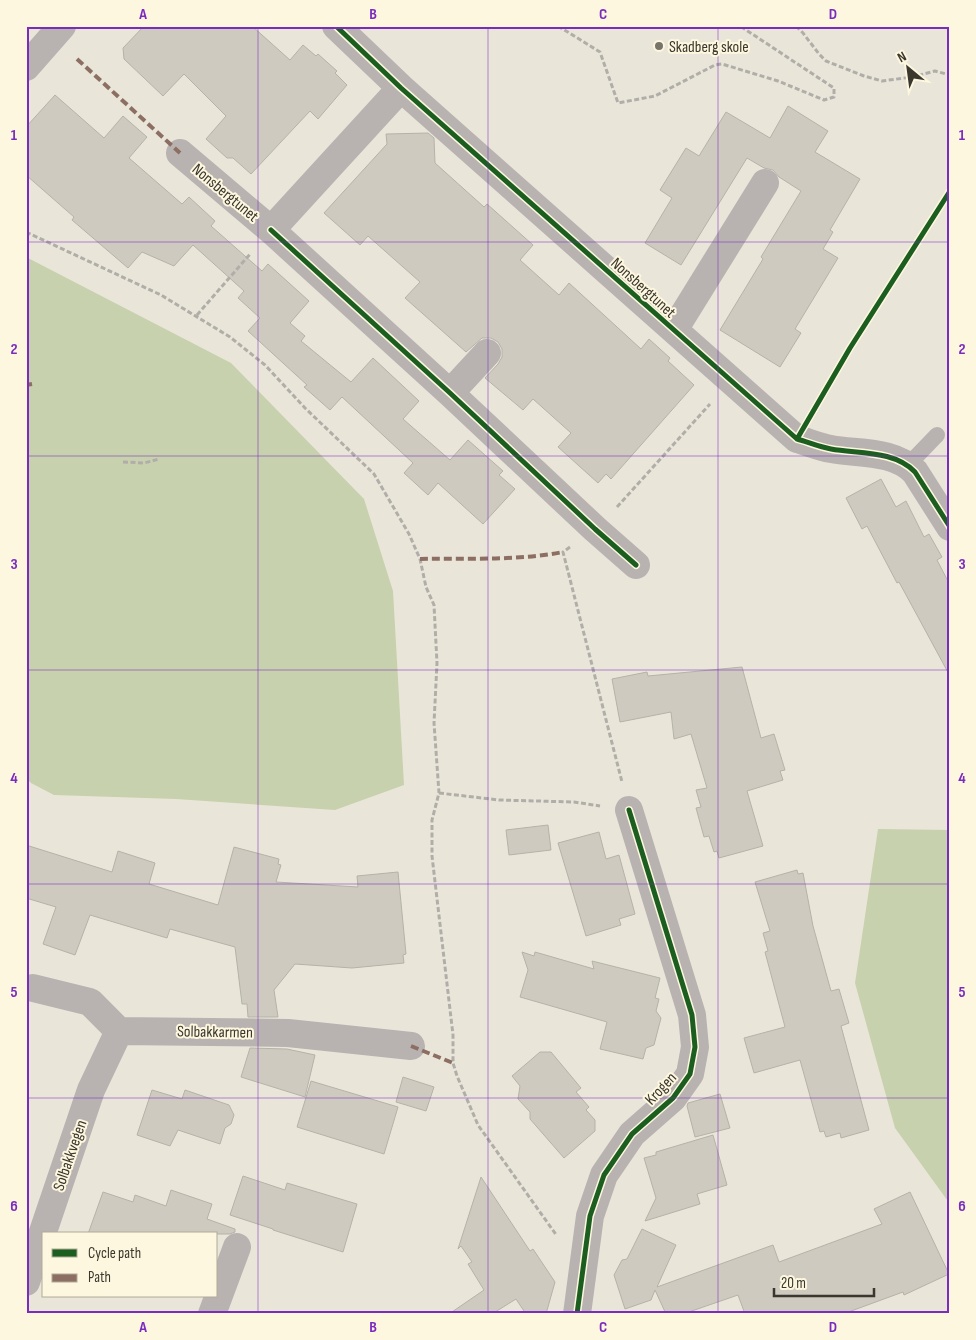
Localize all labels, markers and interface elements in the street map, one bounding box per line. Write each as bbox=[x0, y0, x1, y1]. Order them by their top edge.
text: A bbox=[138, 5, 147, 24]
text: B bbox=[369, 5, 377, 24]
text: C bbox=[599, 5, 607, 24]
text: D bbox=[829, 5, 837, 24]
place label: Skadberg skole bbox=[669, 38, 749, 57]
marker: Skadberg skole bbox=[653, 40, 665, 52]
north arrow bbox=[884, 42, 934, 92]
text: N bbox=[895, 48, 909, 66]
text: 1 bbox=[11, 126, 18, 145]
text: 1 bbox=[959, 126, 966, 145]
street label: Nonsbergtunet bbox=[188, 160, 262, 226]
street label: Nonsbergtunet bbox=[607, 254, 679, 322]
text: 2 bbox=[10, 340, 18, 359]
text: 2 bbox=[958, 340, 966, 359]
text: 3 bbox=[10, 555, 18, 574]
text: 3 bbox=[958, 555, 966, 574]
text: 4 bbox=[10, 769, 18, 788]
text: 4 bbox=[958, 769, 966, 788]
text: 5 bbox=[10, 983, 18, 1002]
text: 5 bbox=[958, 983, 966, 1002]
street label: Solbakkarmen bbox=[177, 1022, 253, 1043]
street label: Krogen bbox=[641, 1069, 681, 1109]
street label: Solbakkvegen bbox=[49, 1118, 91, 1193]
text: 6 bbox=[10, 1197, 18, 1216]
text: 6 bbox=[958, 1197, 966, 1216]
legend bbox=[42, 1232, 218, 1298]
text: Cycle path bbox=[88, 1244, 141, 1263]
scale bar bbox=[774, 1265, 874, 1297]
text: Path bbox=[88, 1268, 111, 1287]
text: 20 m bbox=[781, 1274, 806, 1293]
text: A bbox=[138, 1318, 147, 1337]
text: B bbox=[369, 1318, 377, 1337]
text: C bbox=[599, 1318, 607, 1337]
text: D bbox=[829, 1318, 837, 1337]

